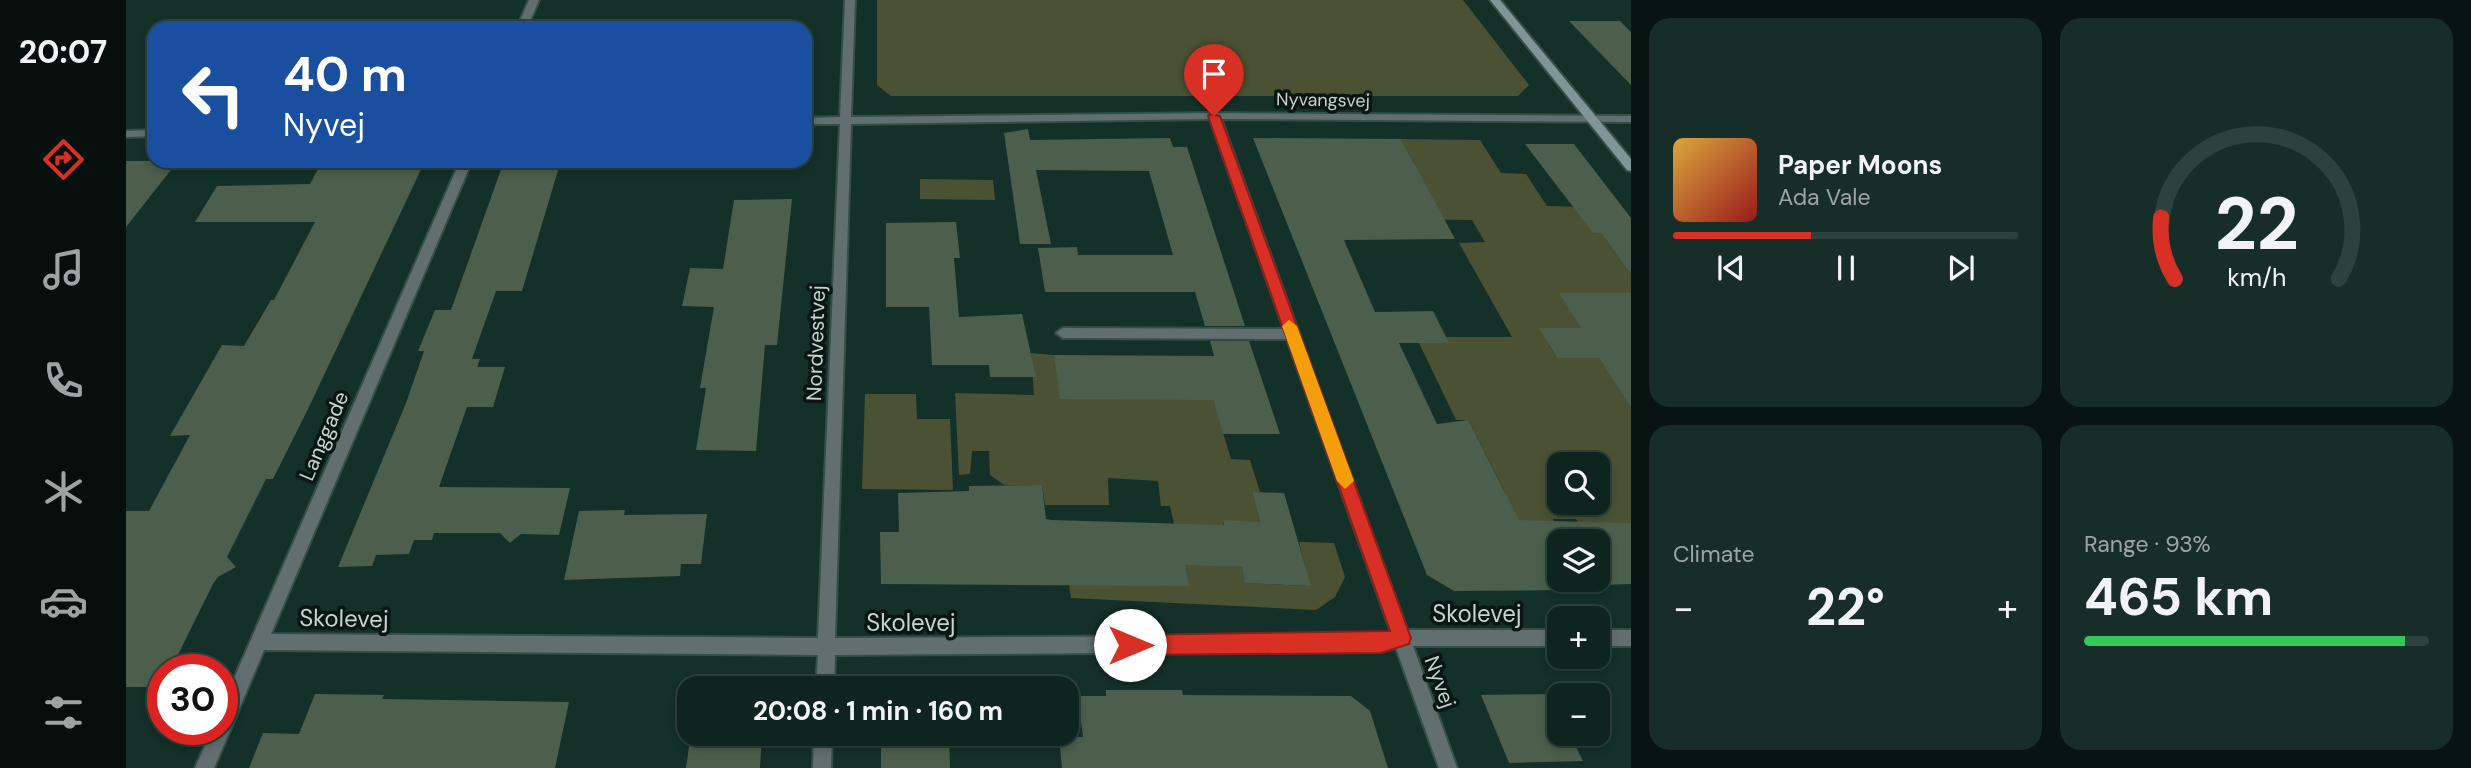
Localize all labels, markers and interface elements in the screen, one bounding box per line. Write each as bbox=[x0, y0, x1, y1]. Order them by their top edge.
text: 20:07 bbox=[19, 31, 107, 73]
text: 40 m bbox=[283, 42, 407, 106]
pin bbox=[1184, 44, 1244, 116]
icon: left bbox=[168, 49, 259, 140]
icon: arrive bbox=[1195, 55, 1233, 93]
street label: Nyvangsvej bbox=[1276, 87, 1370, 113]
text: Nyvej bbox=[283, 104, 365, 146]
icon: directions bbox=[39, 135, 88, 184]
text: Paper Moons bbox=[1778, 148, 1942, 182]
text: 22 bbox=[2214, 177, 2299, 272]
text: Ada Vale bbox=[1778, 182, 1871, 212]
icon: music bbox=[39, 245, 88, 294]
icon: previous bbox=[1712, 249, 1750, 287]
icon: pause bbox=[1827, 249, 1865, 287]
icon: next bbox=[1942, 249, 1980, 287]
text: km/h bbox=[2227, 261, 2286, 294]
street label: Nordvestvej bbox=[800, 285, 832, 401]
icon: phone bbox=[39, 356, 88, 405]
street label: Langgade bbox=[293, 387, 355, 485]
map controls bbox=[1547, 452, 1610, 746]
button: search bbox=[1547, 452, 1610, 515]
icon: climate bbox=[39, 467, 88, 516]
button: layers bbox=[1547, 529, 1610, 592]
text: Range · 93% bbox=[2084, 529, 2211, 559]
text: Climate bbox=[1673, 539, 1755, 569]
text: 465 km bbox=[2084, 563, 2273, 631]
text: 22° bbox=[1806, 573, 1885, 641]
icon: car bbox=[39, 577, 88, 626]
text: − bbox=[1673, 583, 1694, 633]
text: + bbox=[1997, 583, 2018, 633]
street label: Skolevej bbox=[1432, 598, 1522, 629]
street label: Skolevej bbox=[299, 602, 389, 634]
button: + bbox=[1547, 606, 1610, 669]
street label: Skolevej bbox=[866, 607, 956, 638]
position arrow bbox=[1093, 608, 1167, 682]
street label: Nyvej bbox=[1418, 652, 1462, 712]
speed limit sign: 30 bbox=[147, 654, 238, 745]
button: − bbox=[1547, 683, 1610, 746]
icon: filters bbox=[39, 688, 88, 737]
text: 20:08 · 1 min · 160 m bbox=[753, 694, 1003, 728]

